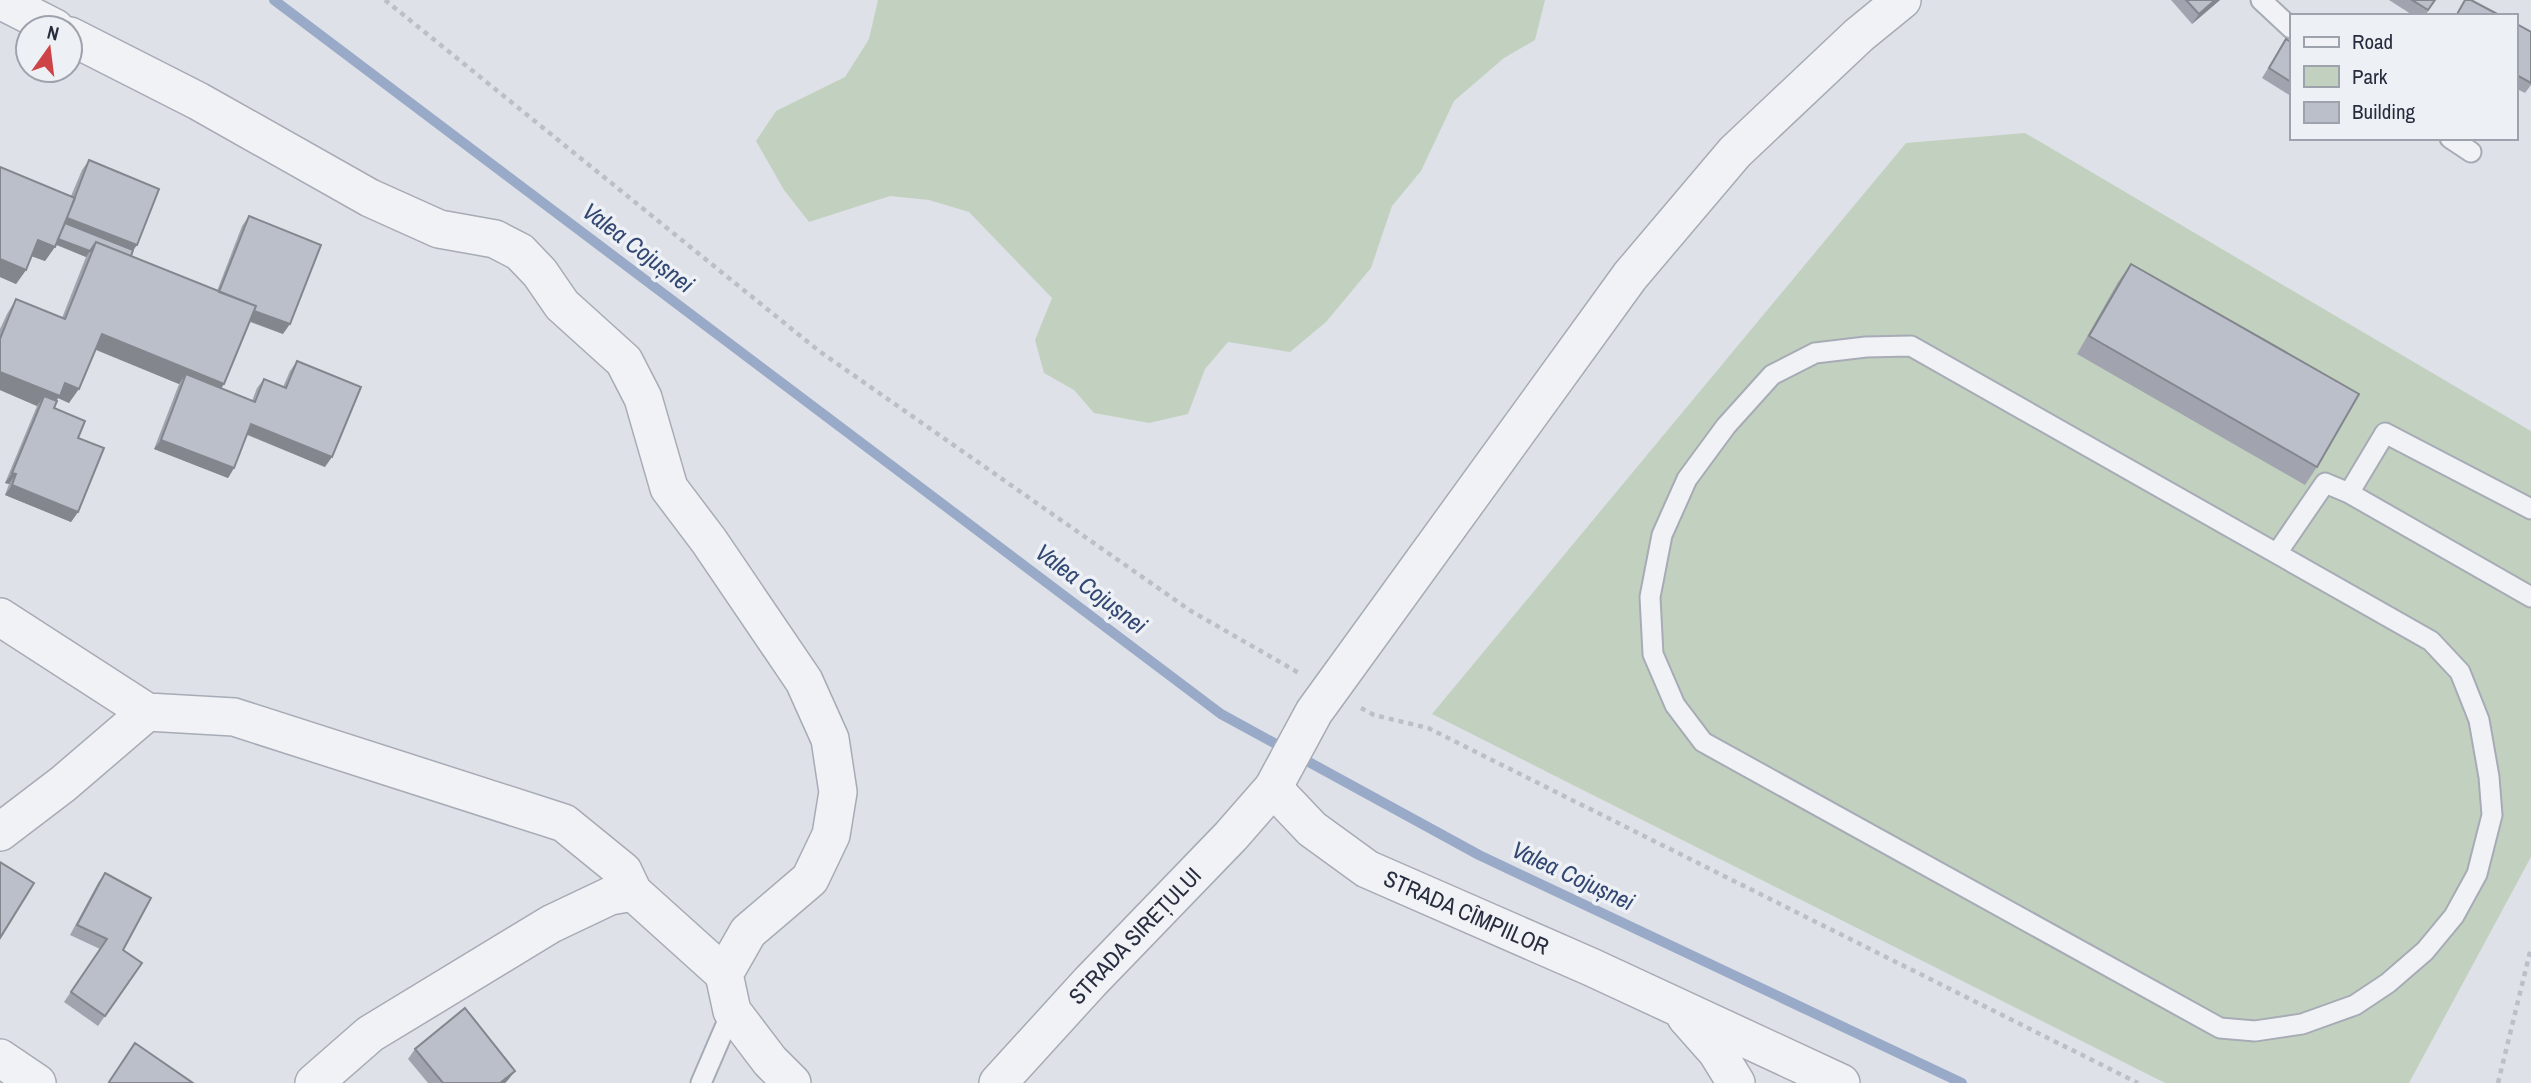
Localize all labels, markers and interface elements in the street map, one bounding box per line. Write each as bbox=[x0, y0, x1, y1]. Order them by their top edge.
north arrow bbox=[14, 14, 84, 84]
legend bbox=[2290, 14, 2517, 140]
text: N bbox=[45, 19, 62, 46]
text: Road bbox=[2352, 27, 2393, 56]
text: Park bbox=[2352, 62, 2388, 91]
text: Building bbox=[2352, 97, 2416, 126]
water label: Valea Cojușnei bbox=[576, 195, 701, 300]
water label: Valea Cojușnei bbox=[1029, 536, 1154, 641]
water label: Valea Cojușnei bbox=[1507, 833, 1640, 918]
street label: STRADA SIREȚULUI bbox=[1061, 860, 1208, 1011]
street label: STRADA CÎMPIILOR bbox=[1379, 862, 1554, 962]

